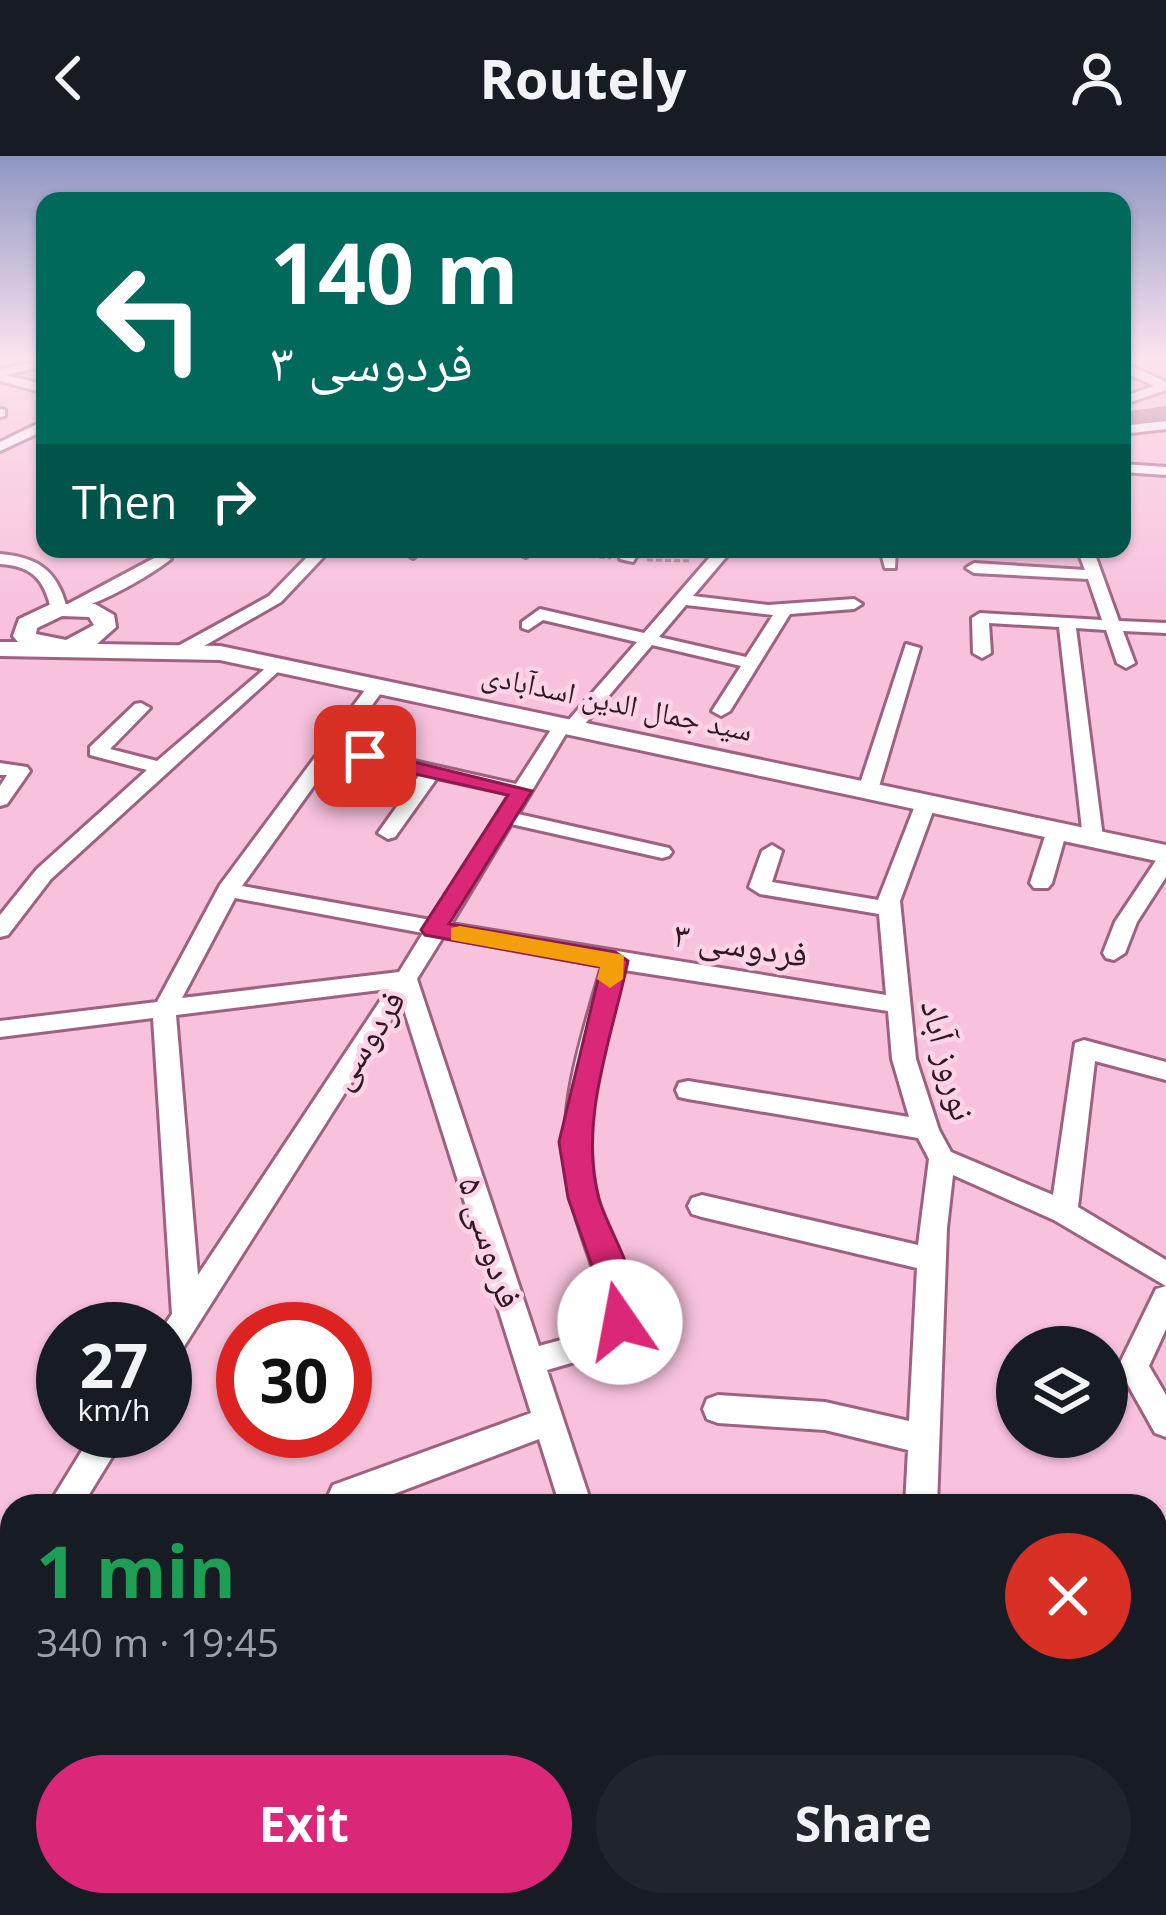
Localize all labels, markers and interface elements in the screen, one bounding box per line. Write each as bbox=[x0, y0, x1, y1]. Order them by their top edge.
text: Routely bbox=[479, 41, 687, 115]
icon: back bbox=[36, 45, 102, 111]
icon: person bbox=[1064, 45, 1130, 111]
text: 140 m bbox=[270, 214, 518, 329]
icon: left bbox=[72, 240, 228, 396]
text: فردوسی ۳ bbox=[270, 323, 473, 397]
icon: right bbox=[201, 468, 267, 534]
text: Then bbox=[72, 471, 177, 532]
street label: سید جمال الدین اسدآبادی bbox=[478, 653, 756, 750]
pin bbox=[314, 705, 416, 807]
icon: arrive bbox=[332, 723, 398, 789]
street label: فردوسی ۳ bbox=[670, 909, 812, 978]
street label: فردوسی bbox=[315, 979, 416, 1098]
street label: نوروز آباد bbox=[910, 994, 989, 1126]
street label: فردوسی ۵ bbox=[447, 1170, 536, 1314]
position arrow bbox=[557, 1259, 683, 1385]
speed limit sign: 30 bbox=[216, 1302, 372, 1458]
text: 27 bbox=[80, 1324, 148, 1406]
map controls bbox=[996, 1326, 1128, 1458]
button: layers bbox=[996, 1326, 1128, 1458]
text: km/h bbox=[78, 1389, 150, 1430]
text: 1 min bbox=[36, 1521, 236, 1619]
button: close bbox=[1005, 1533, 1131, 1659]
text: 340 m · 19:45 bbox=[36, 1615, 279, 1668]
button: Exit bbox=[36, 1755, 572, 1893]
button: Share bbox=[596, 1755, 1131, 1893]

